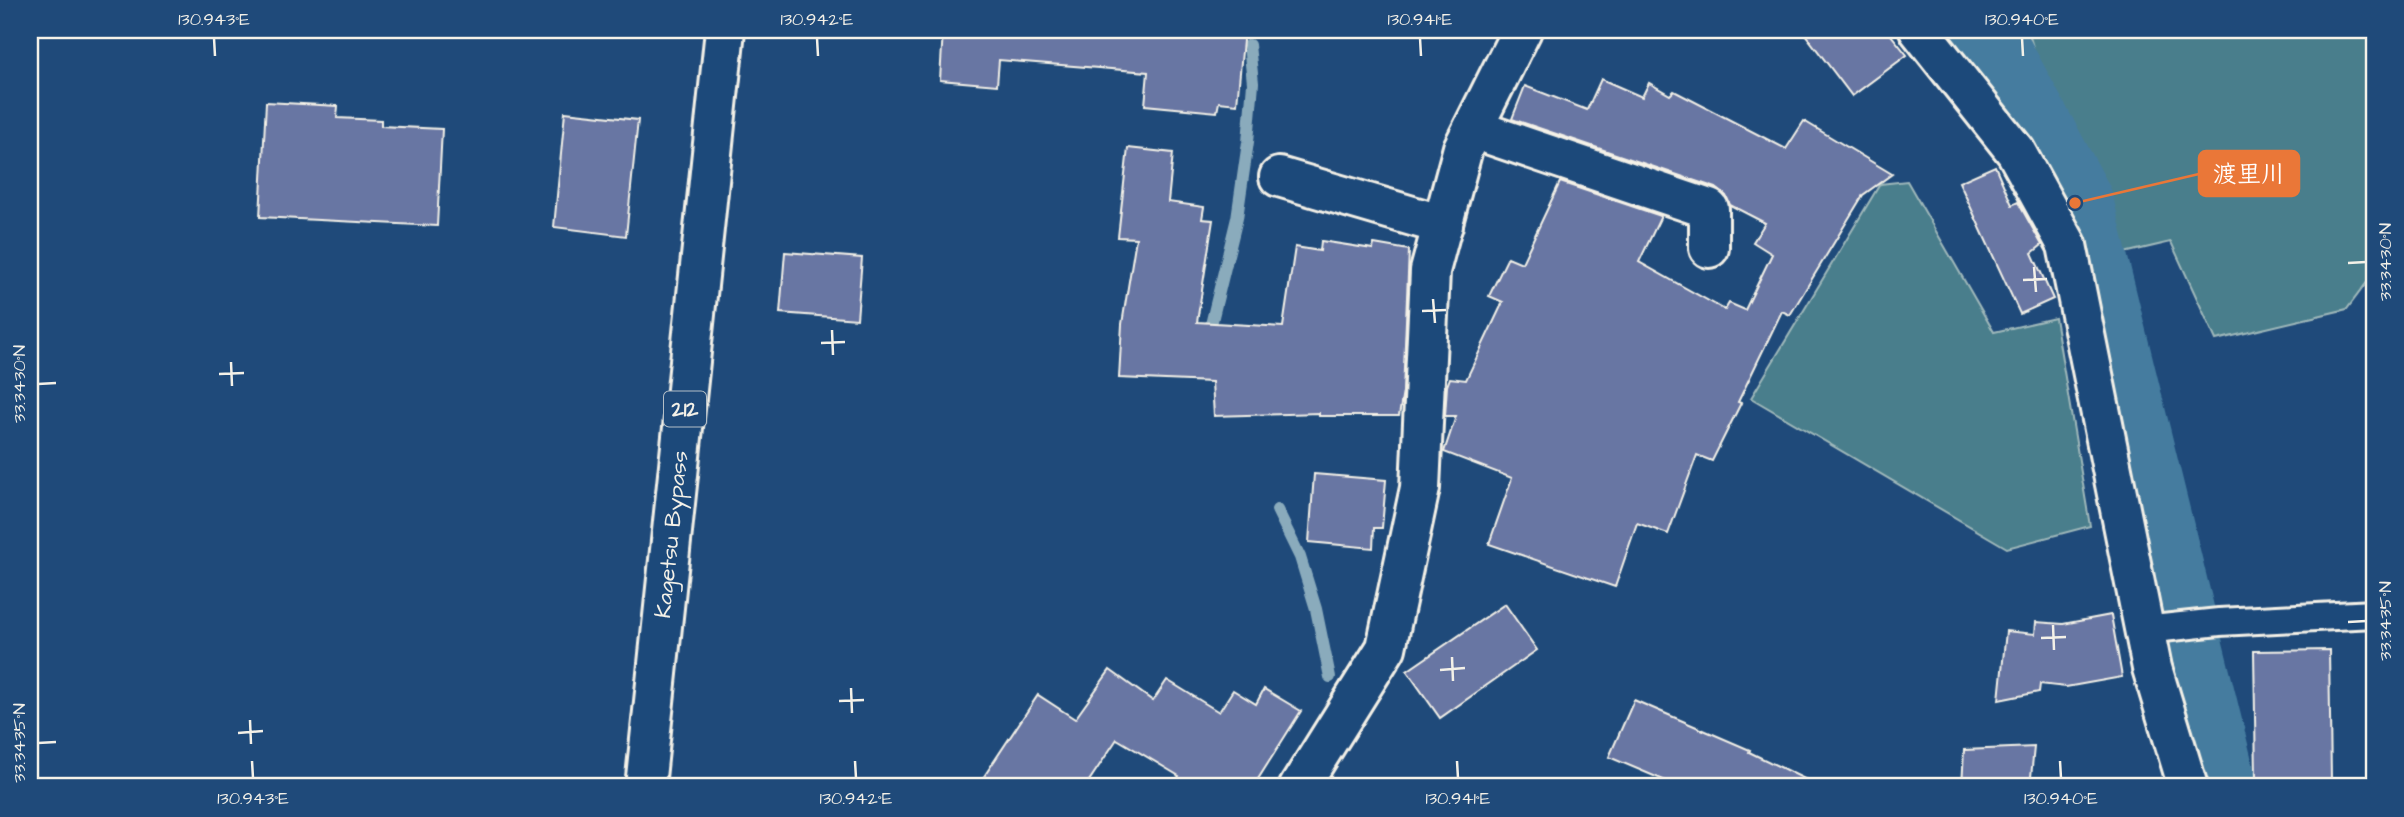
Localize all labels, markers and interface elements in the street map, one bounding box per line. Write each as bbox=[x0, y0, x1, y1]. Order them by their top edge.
text: 130.943°E bbox=[178, 7, 250, 32]
text: 130.942°E bbox=[781, 7, 854, 32]
text: 130.941°E bbox=[1388, 7, 1453, 32]
text: 130.940°E bbox=[1985, 7, 2059, 32]
callout: 渡里川 bbox=[2199, 151, 2299, 196]
text: 渡里川 bbox=[2213, 158, 2285, 192]
text: 33.3430°N bbox=[2373, 223, 2398, 301]
text: 33.3430°N bbox=[7, 345, 32, 423]
road number: 212 bbox=[664, 392, 706, 426]
street label: Kagetsu Bypass bbox=[647, 449, 696, 620]
text: 33.3435°N bbox=[2373, 581, 2398, 661]
text: 33.3435°N bbox=[7, 703, 32, 783]
text: 130.943°E bbox=[217, 786, 289, 811]
text: 130.942°E bbox=[820, 786, 893, 811]
text: 130.941°E bbox=[1426, 786, 1491, 811]
text: 130.940°E bbox=[2024, 786, 2098, 811]

